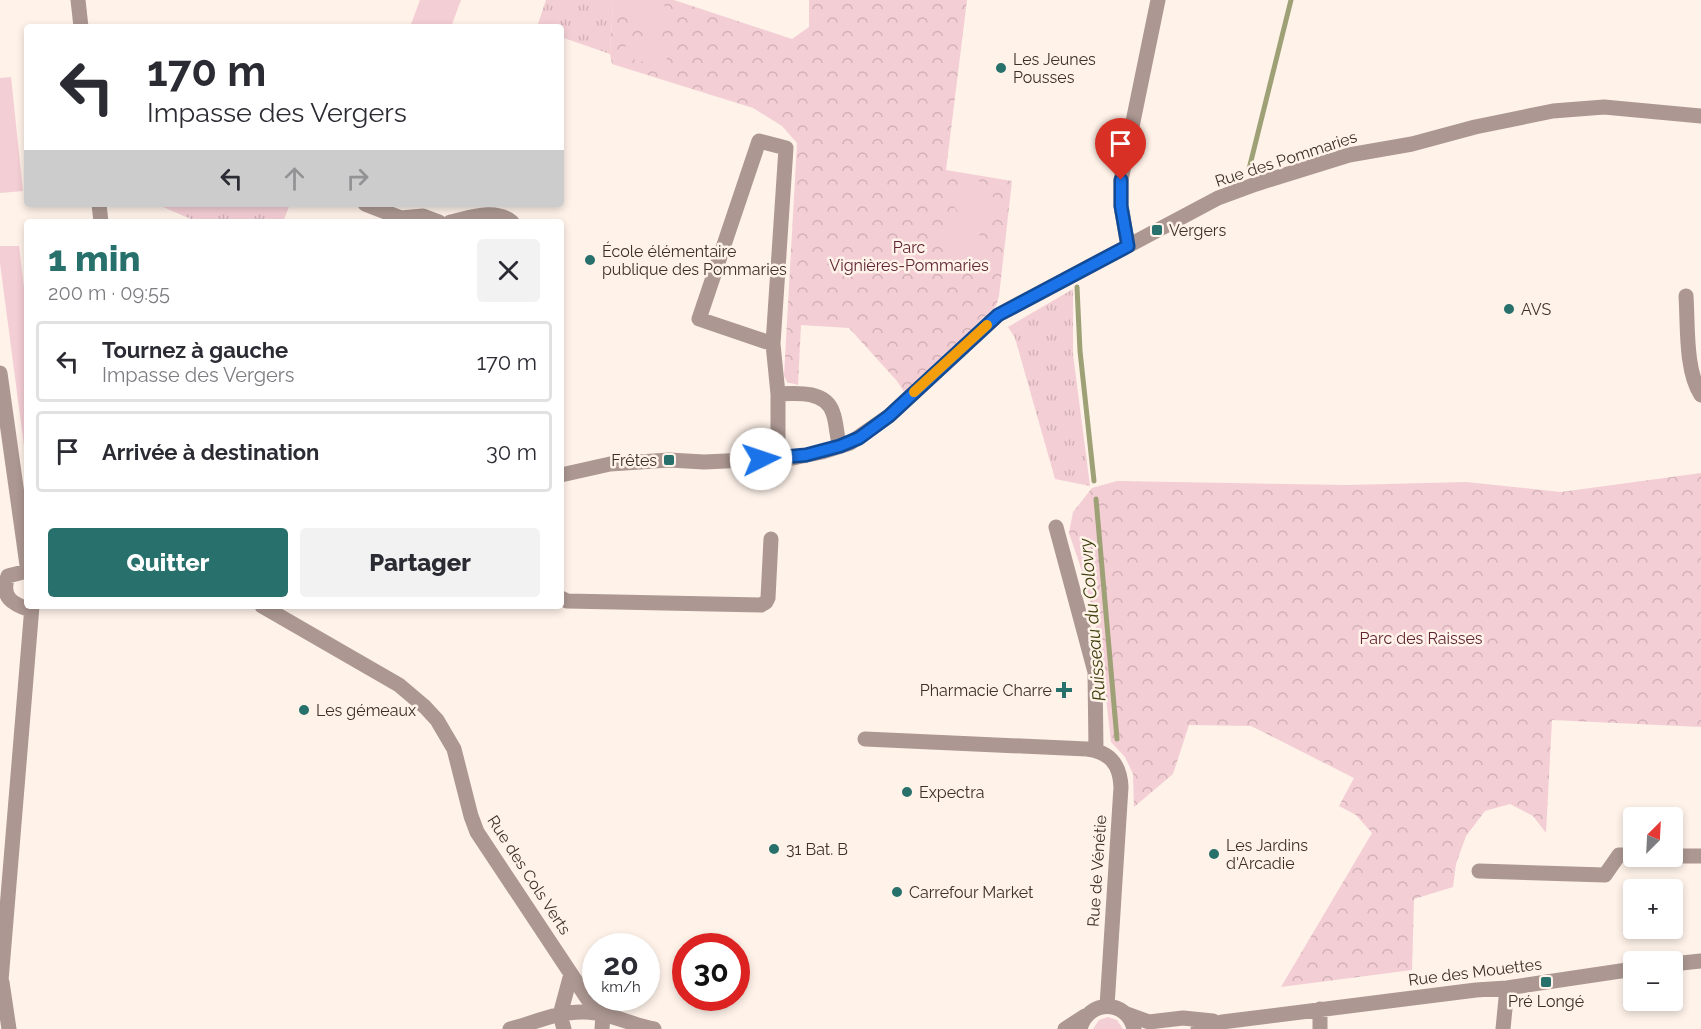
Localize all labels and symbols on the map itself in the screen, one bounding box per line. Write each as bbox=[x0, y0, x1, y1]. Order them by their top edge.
place label: Les Jeunes Pousses bbox=[1013, 50, 1096, 87]
marker: Les Jeunes Pousses bbox=[994, 61, 1008, 75]
pin bbox=[1095, 118, 1146, 180]
street label: Rue des Pommaries bbox=[1213, 127, 1360, 191]
place label: Vergers bbox=[1169, 221, 1226, 240]
marker: Vergers bbox=[1150, 223, 1164, 237]
park label: Parc Vignières-Pommaries bbox=[829, 238, 989, 275]
place label: École élémentaire publique des Pommaries bbox=[602, 241, 787, 279]
marker: École élémentaire publique des Pommaries bbox=[583, 253, 597, 267]
place label: AVS bbox=[1521, 300, 1551, 319]
marker: AVS bbox=[1502, 302, 1516, 316]
position arrow bbox=[729, 427, 793, 491]
place label: Frêtes bbox=[611, 451, 657, 470]
marker: Frêtes bbox=[662, 453, 676, 467]
water label: Ruisseau du Colovry bbox=[1074, 537, 1110, 702]
park label: Parc des Raisses bbox=[1359, 629, 1483, 648]
place label: Pharmacie Charre bbox=[920, 681, 1052, 700]
marker: Pharmacie Charre bbox=[1057, 683, 1071, 697]
place label: Les gémeaux bbox=[316, 701, 416, 720]
marker: Les gémeaux bbox=[297, 703, 311, 717]
place label: Expectra bbox=[919, 783, 985, 802]
marker: Expectra bbox=[900, 785, 914, 799]
north arrow bbox=[1623, 807, 1683, 867]
street label: Rue des Cols Verts bbox=[483, 812, 575, 938]
street label: Rue de Vénétie bbox=[1084, 814, 1110, 928]
place label: Les Jardins d'Arcadie bbox=[1226, 836, 1308, 873]
place label: 31 Bat. B bbox=[786, 840, 848, 859]
marker: 31 Bat. B bbox=[767, 842, 781, 856]
marker: Les Jardins d'Arcadie bbox=[1207, 847, 1221, 861]
place label: Carrefour Market bbox=[909, 883, 1034, 902]
marker: Carrefour Market bbox=[890, 885, 904, 899]
speed limit sign: 30 bbox=[672, 933, 750, 1011]
street label: Rue des Mouettes bbox=[1407, 954, 1543, 990]
marker: Pré Longé bbox=[1539, 975, 1553, 989]
place label: Pré Longé bbox=[1508, 992, 1584, 1011]

